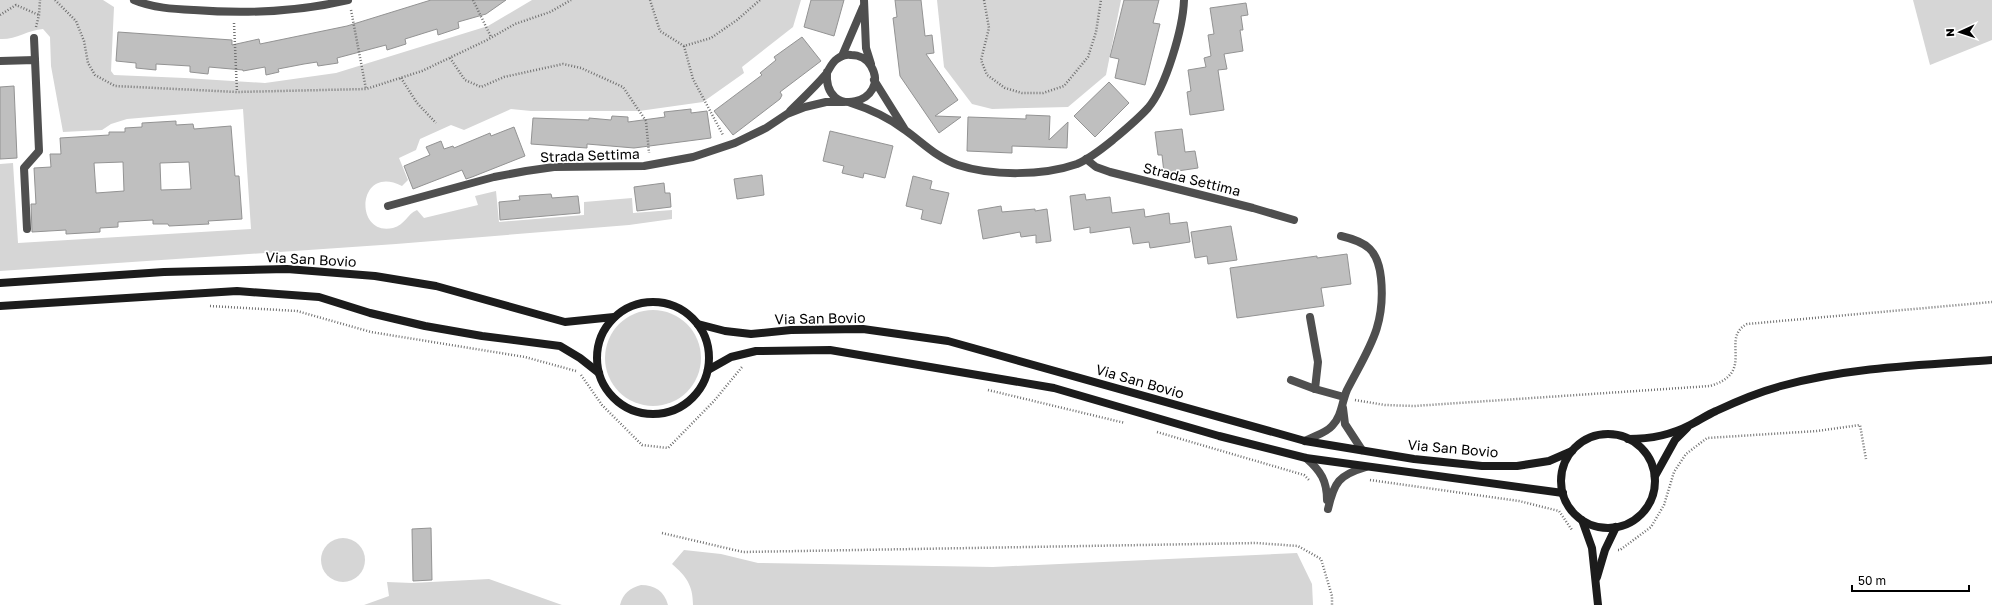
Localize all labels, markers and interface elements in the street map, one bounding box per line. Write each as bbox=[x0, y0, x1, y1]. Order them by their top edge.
north arrow bbox=[1940, 12, 1980, 52]
text: N bbox=[1943, 28, 1956, 37]
street label: Strada Settima bbox=[540, 145, 640, 165]
street label: Strada Settima bbox=[1142, 159, 1242, 199]
street label: Via San Bovio bbox=[265, 248, 357, 270]
street label: Via San Bovio bbox=[774, 309, 866, 327]
street label: Via San Bovio bbox=[1094, 360, 1186, 402]
street label: Via San Bovio bbox=[1407, 436, 1499, 460]
scale bar bbox=[1852, 567, 1969, 593]
text: 50 m bbox=[1858, 573, 1886, 588]

